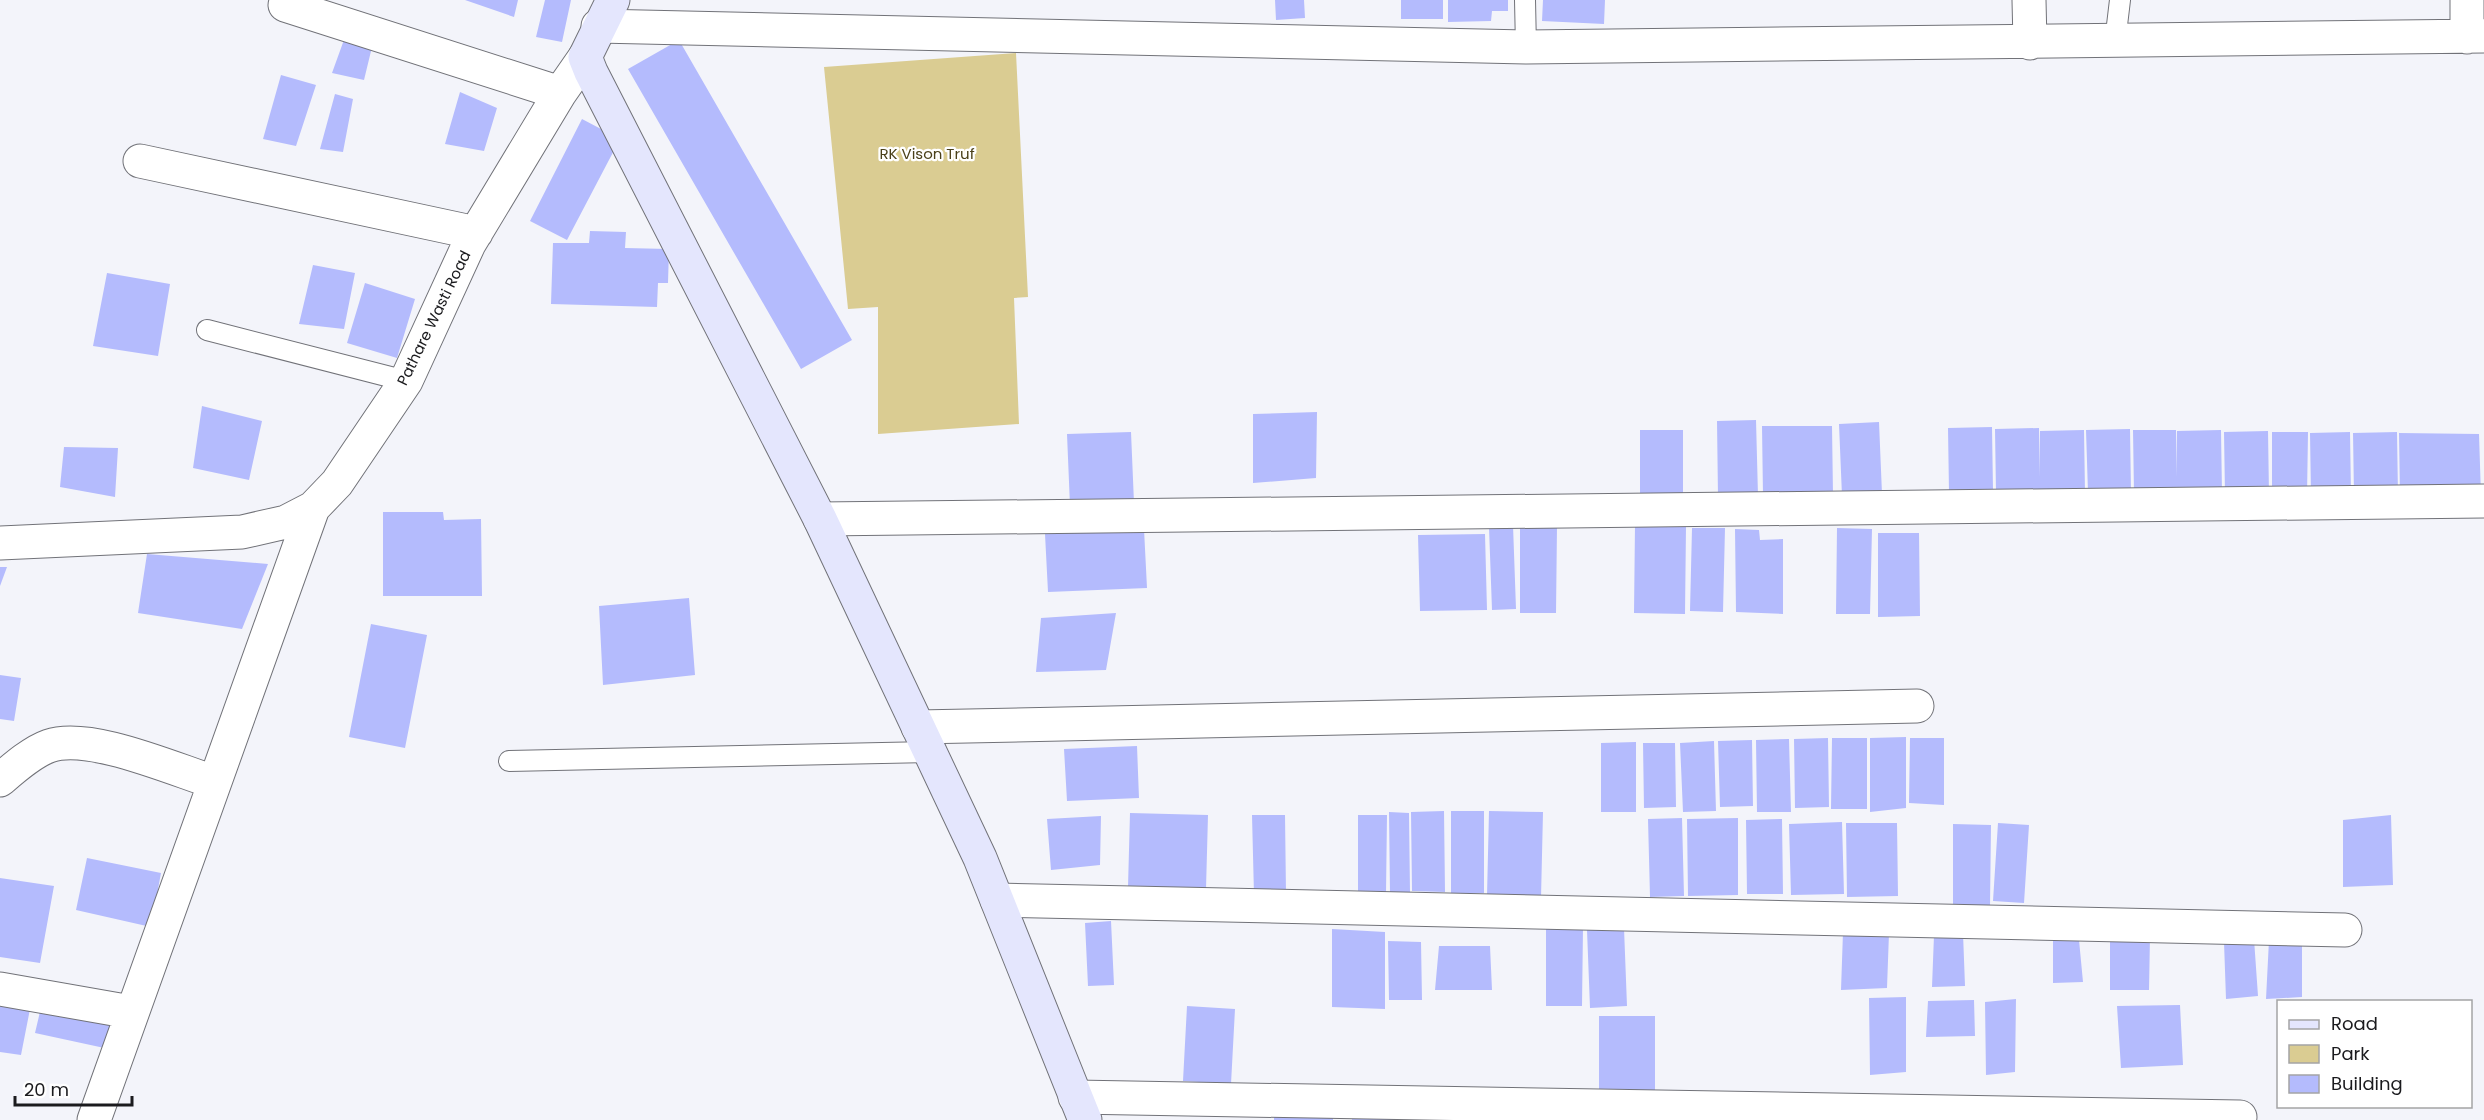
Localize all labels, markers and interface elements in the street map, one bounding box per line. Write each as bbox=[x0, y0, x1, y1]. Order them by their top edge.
park label: RK Vison Truf bbox=[879, 143, 975, 164]
street label: Pathare Wasti Road bbox=[392, 247, 475, 389]
legend bbox=[2277, 1000, 2472, 1108]
text: Road bbox=[2331, 1011, 2378, 1036]
text: Park bbox=[2331, 1041, 2370, 1066]
scale bar bbox=[15, 1069, 132, 1107]
text: Building bbox=[2331, 1071, 2403, 1096]
text: 20 m bbox=[24, 1077, 69, 1102]

